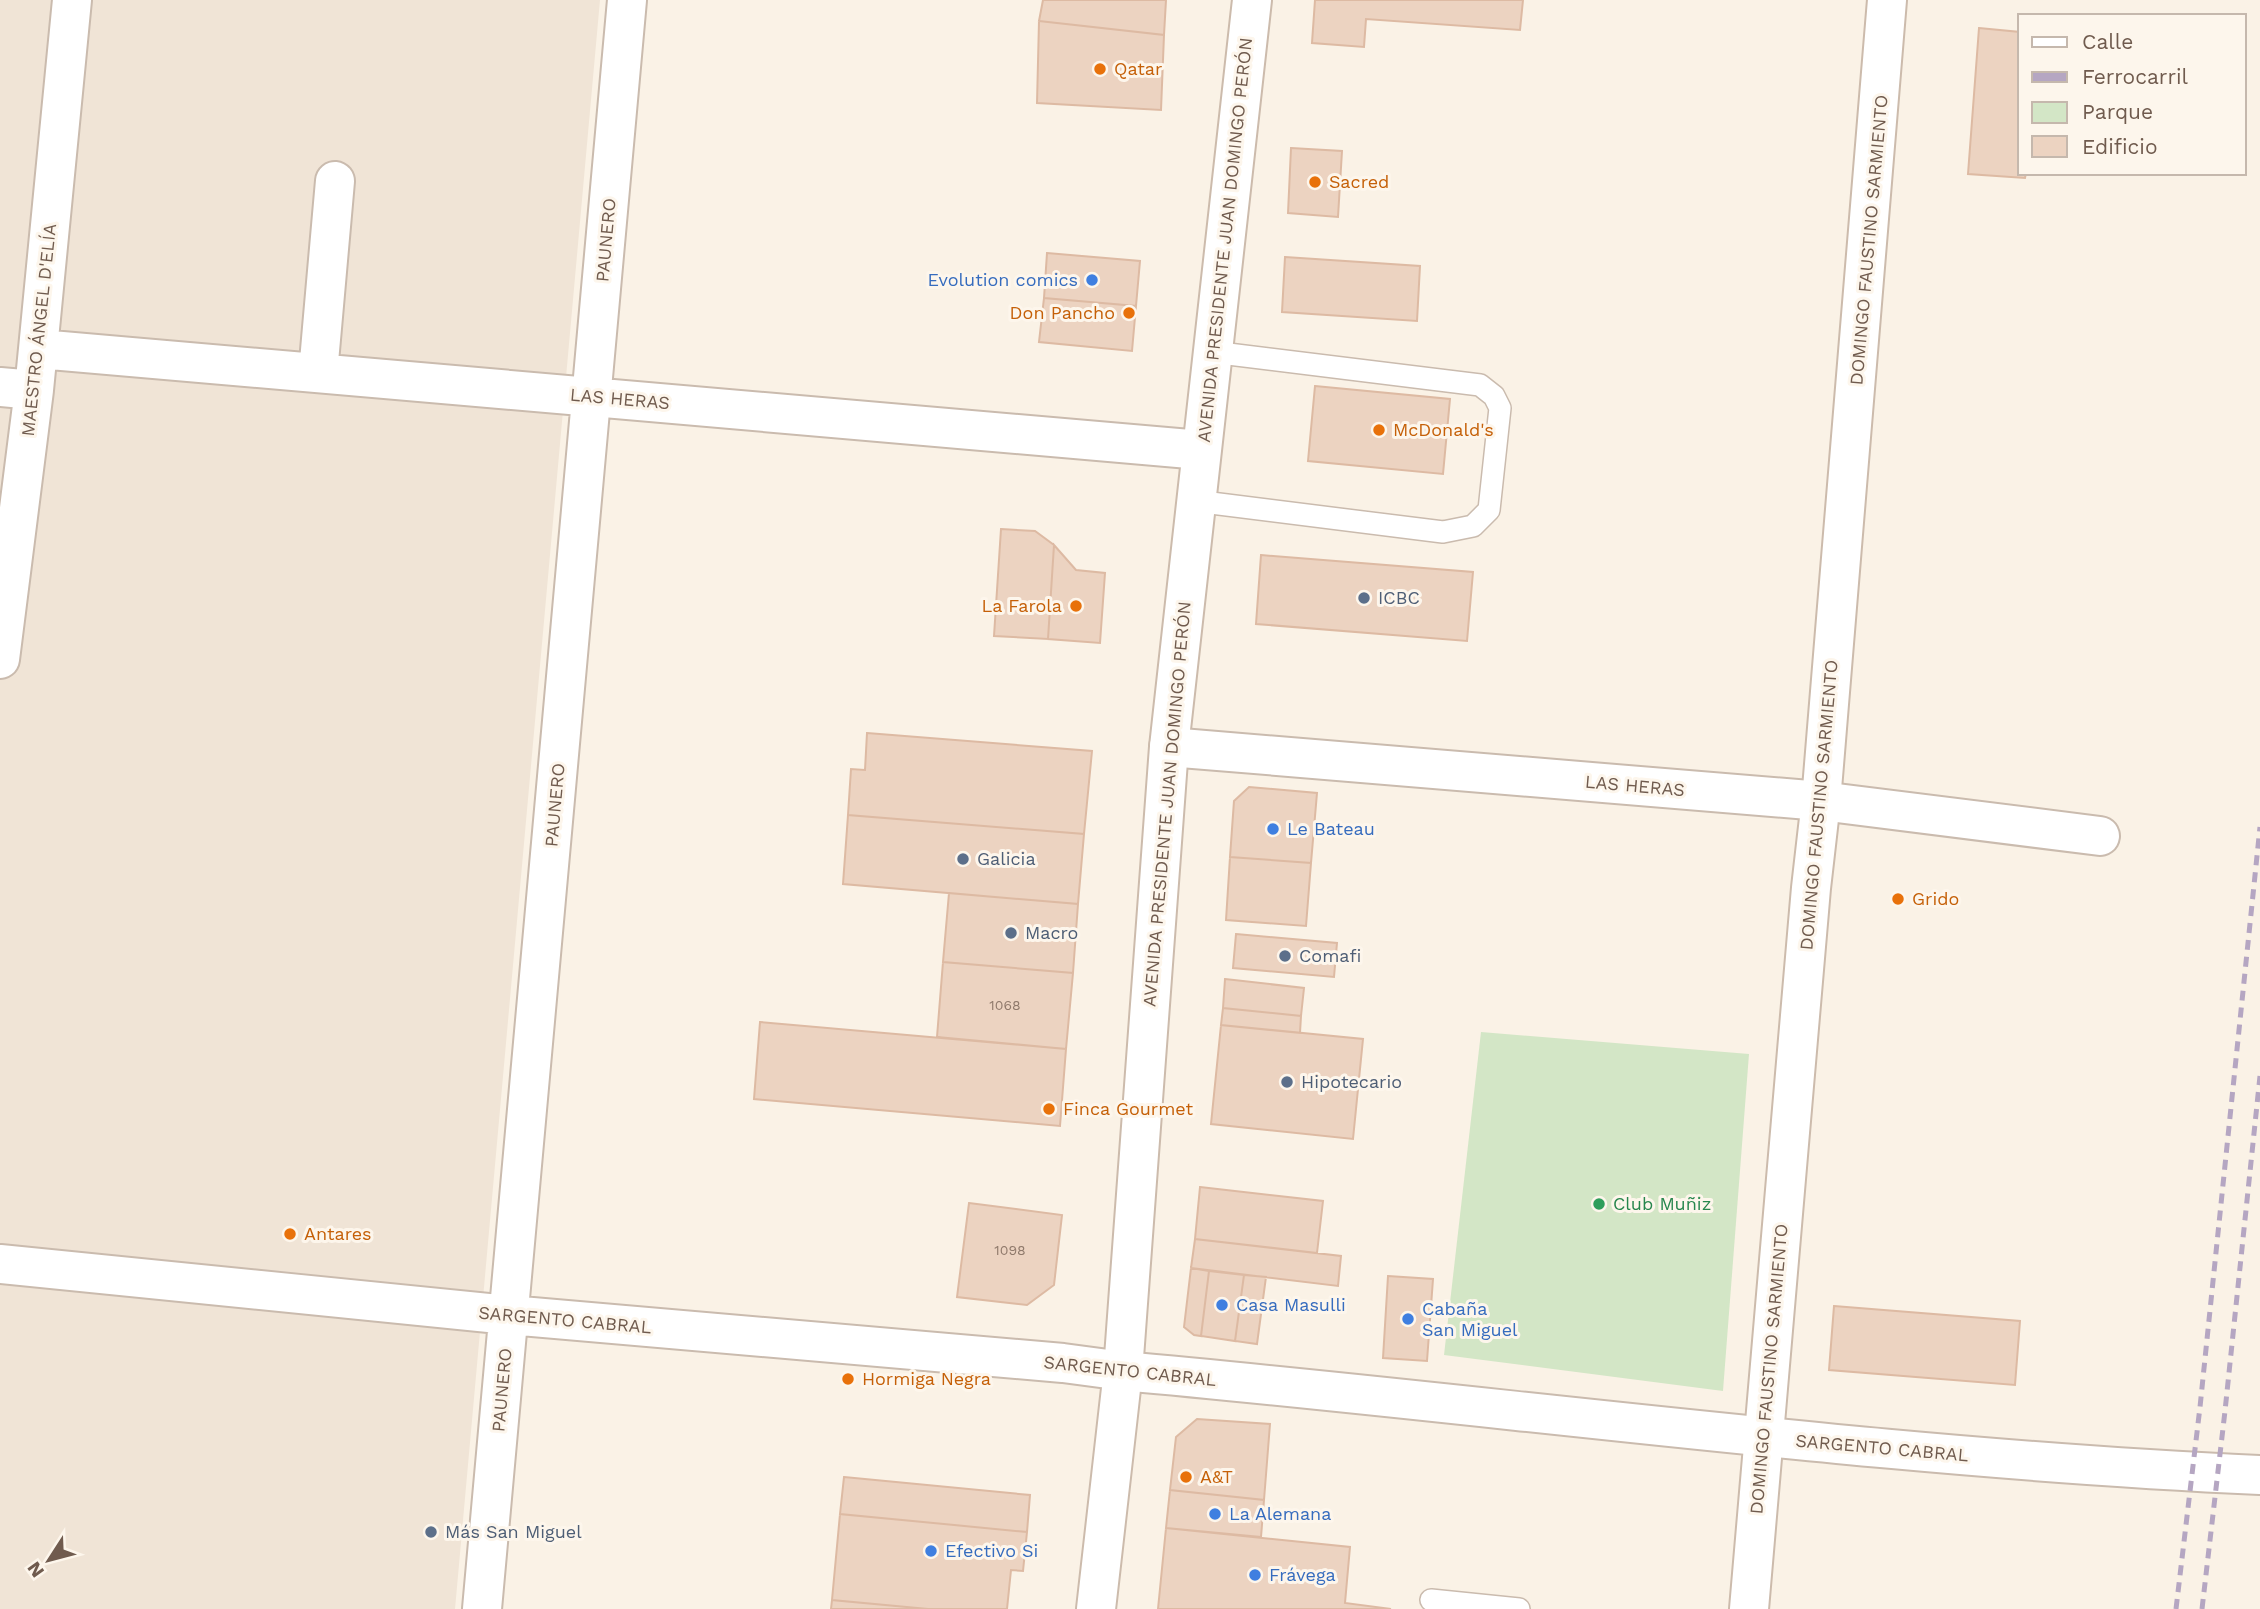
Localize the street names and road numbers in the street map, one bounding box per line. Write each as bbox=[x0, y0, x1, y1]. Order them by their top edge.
street label: AVENIDA PRESIDENTE JUAN DOMINGO PERÓN bbox=[1193, 36, 1256, 444]
street label: DOMINGO FAUSTINO SARMIENTO bbox=[1845, 94, 1892, 386]
street label: PAUNERO bbox=[591, 197, 620, 283]
street label: MAESTRO ÁNGEL D'ELÍA bbox=[17, 222, 60, 437]
street label: LAS HERAS bbox=[569, 384, 671, 413]
street label: AVENIDA PRESIDENTE JUAN DOMINGO PERÓN bbox=[1138, 600, 1195, 1008]
street label: DOMINGO FAUSTINO SARMIENTO bbox=[1795, 659, 1842, 951]
street label: PAUNERO bbox=[540, 762, 569, 848]
street label: LAS HERAS bbox=[1584, 771, 1686, 800]
street label: DOMINGO FAUSTINO SARMIENTO bbox=[1745, 1223, 1792, 1515]
street label: SARGENTO CABRAL bbox=[478, 1301, 653, 1338]
street label: PAUNERO bbox=[487, 1347, 516, 1433]
street label: SARGENTO CABRAL bbox=[1043, 1351, 1218, 1390]
street label: SARGENTO CABRAL bbox=[1795, 1429, 1970, 1466]

